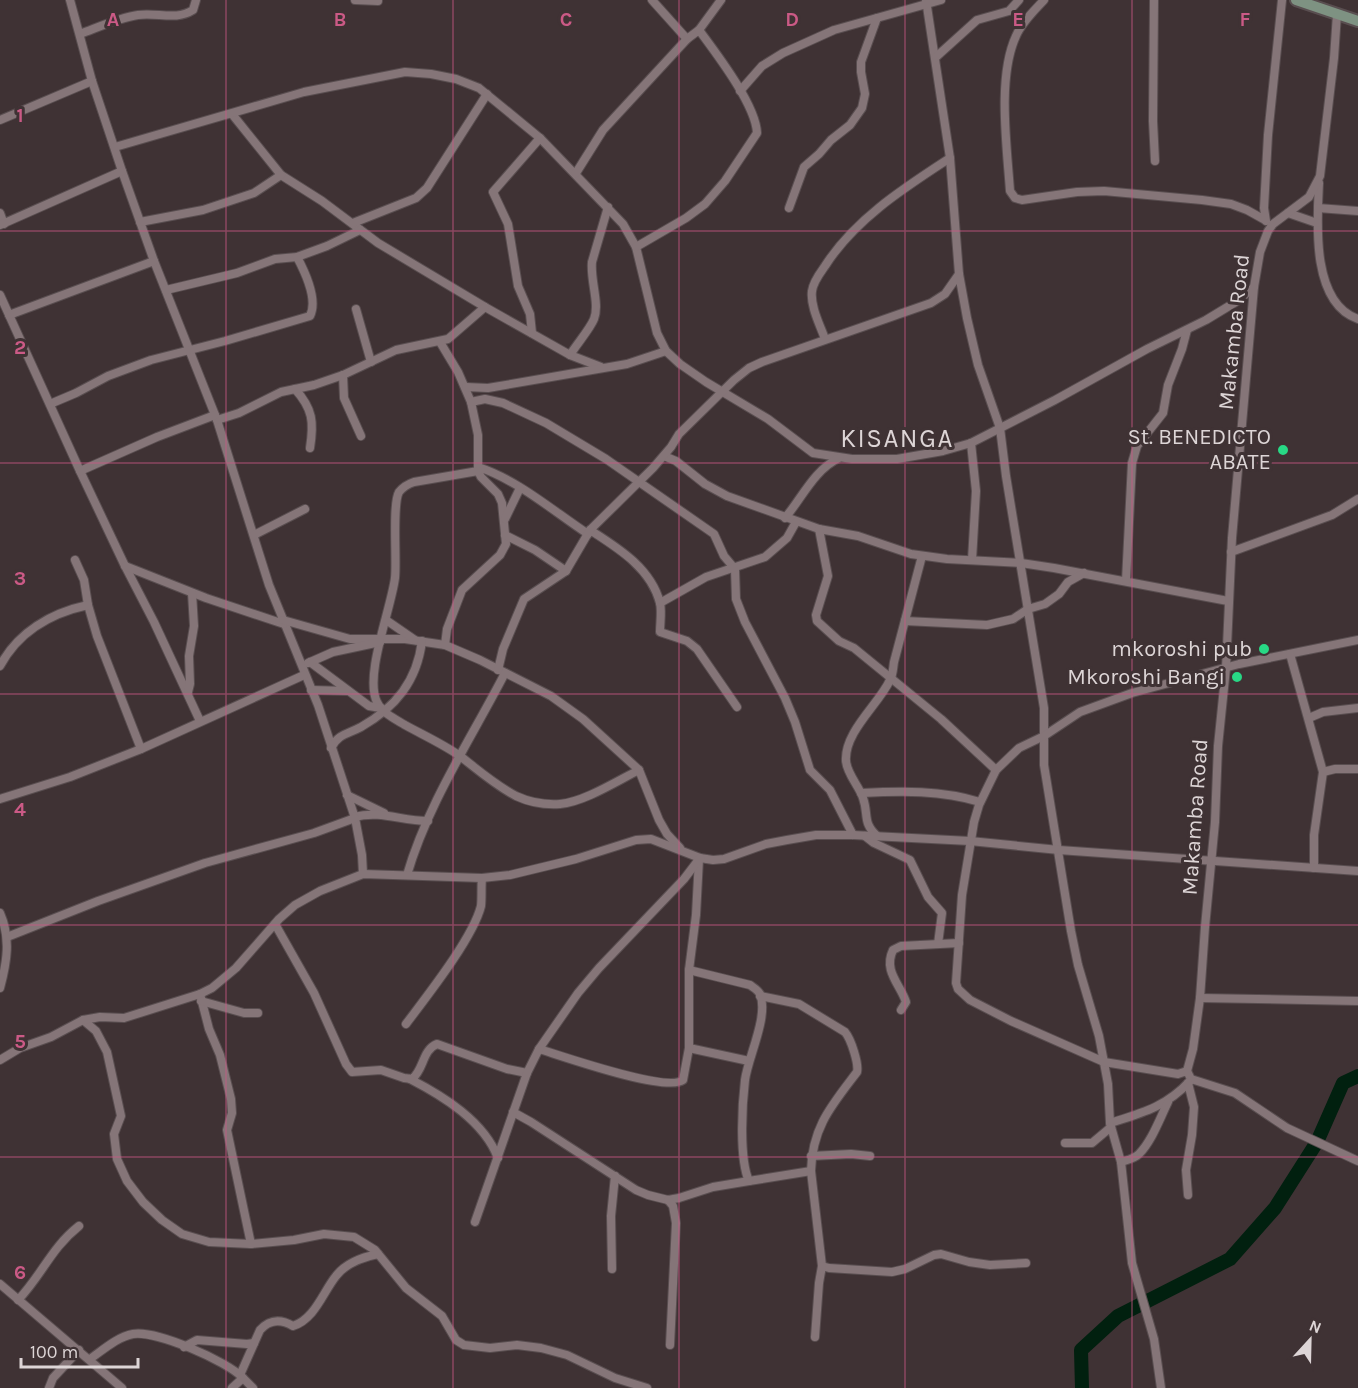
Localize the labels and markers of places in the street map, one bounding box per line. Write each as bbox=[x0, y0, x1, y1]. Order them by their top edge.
place label: St. BENEDICTO ABATE bbox=[1127, 424, 1271, 475]
marker: St. BENEDICTO ABATE bbox=[1276, 443, 1290, 457]
place label: mkoroshi pub bbox=[1111, 636, 1252, 662]
marker: mkoroshi pub bbox=[1257, 642, 1271, 656]
place label: Mkoroshi Bangi bbox=[1067, 664, 1225, 690]
marker: Mkoroshi Bangi bbox=[1230, 670, 1244, 684]

